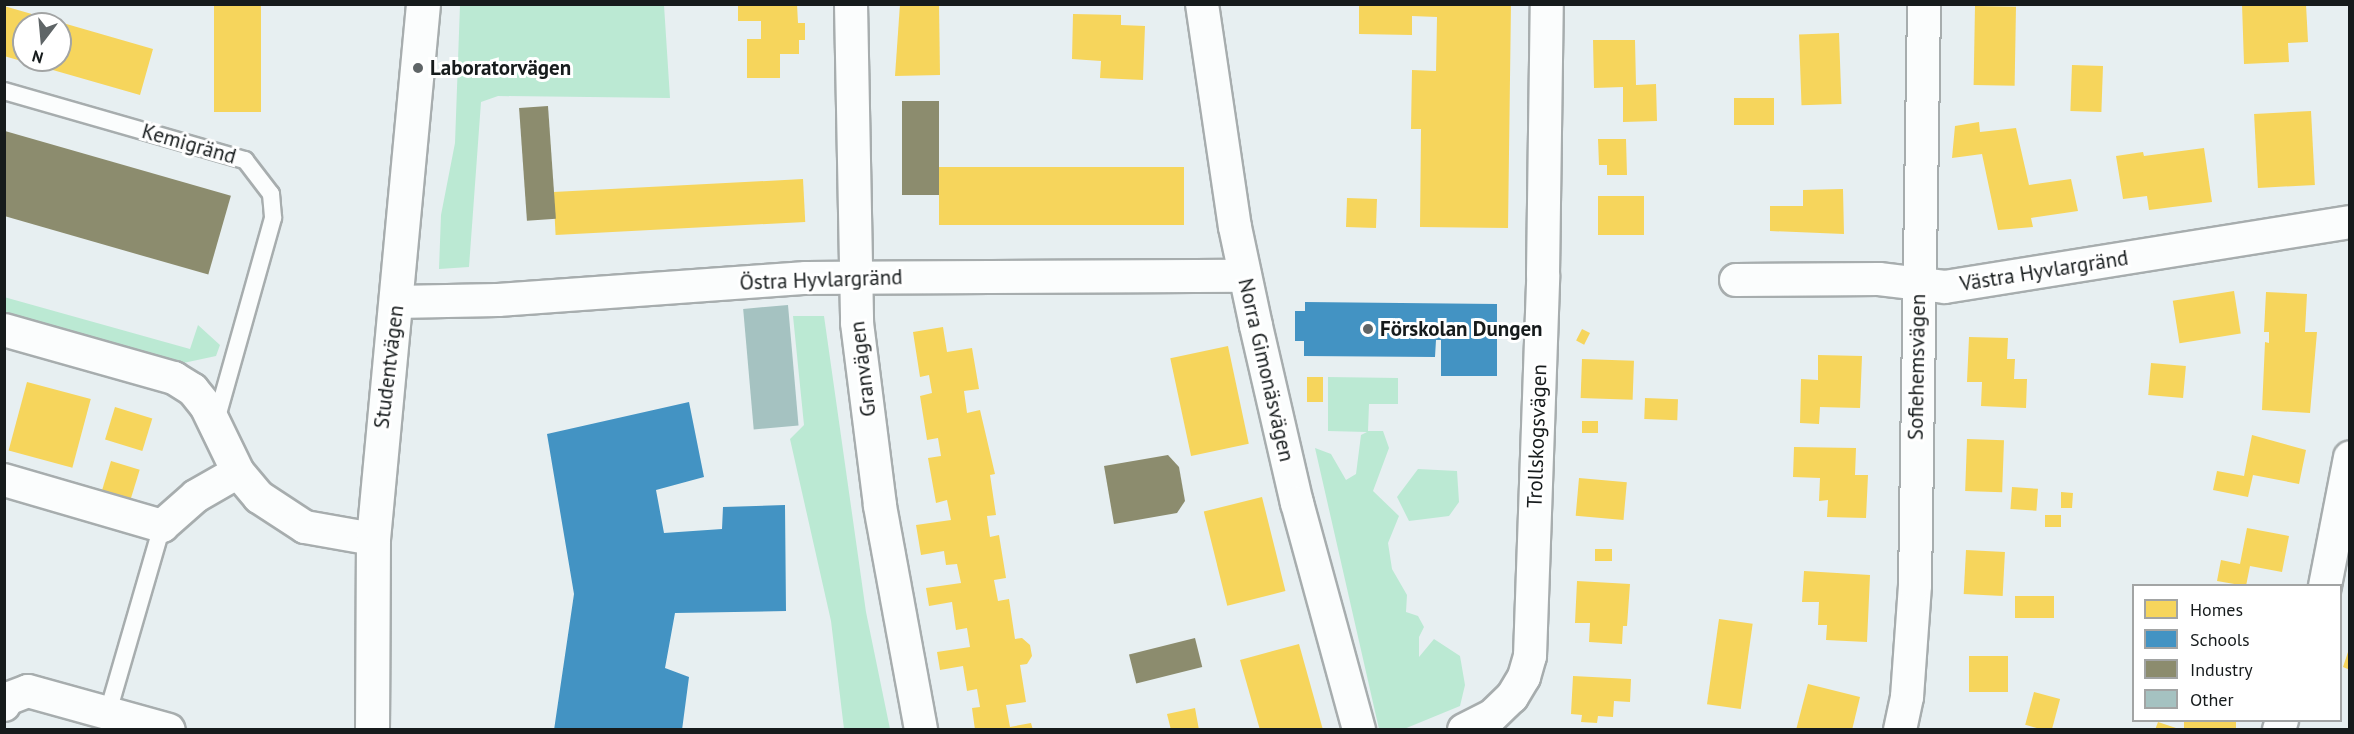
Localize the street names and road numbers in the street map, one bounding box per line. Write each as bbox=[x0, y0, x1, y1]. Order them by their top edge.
street label: Kemigränd bbox=[139, 119, 239, 169]
street label: Västra Hyvlargränd bbox=[1958, 245, 2130, 297]
street label: Östra Hyvlargränd bbox=[739, 265, 903, 295]
street label: Norra Gimonäsvägen bbox=[1233, 276, 1299, 464]
street label: Sofiehemsvägen bbox=[1903, 294, 1931, 440]
street label: Studentvägen bbox=[369, 304, 409, 430]
street label: Granvägen bbox=[845, 320, 881, 418]
street label: Trollskogsvägen bbox=[1522, 364, 1552, 508]

